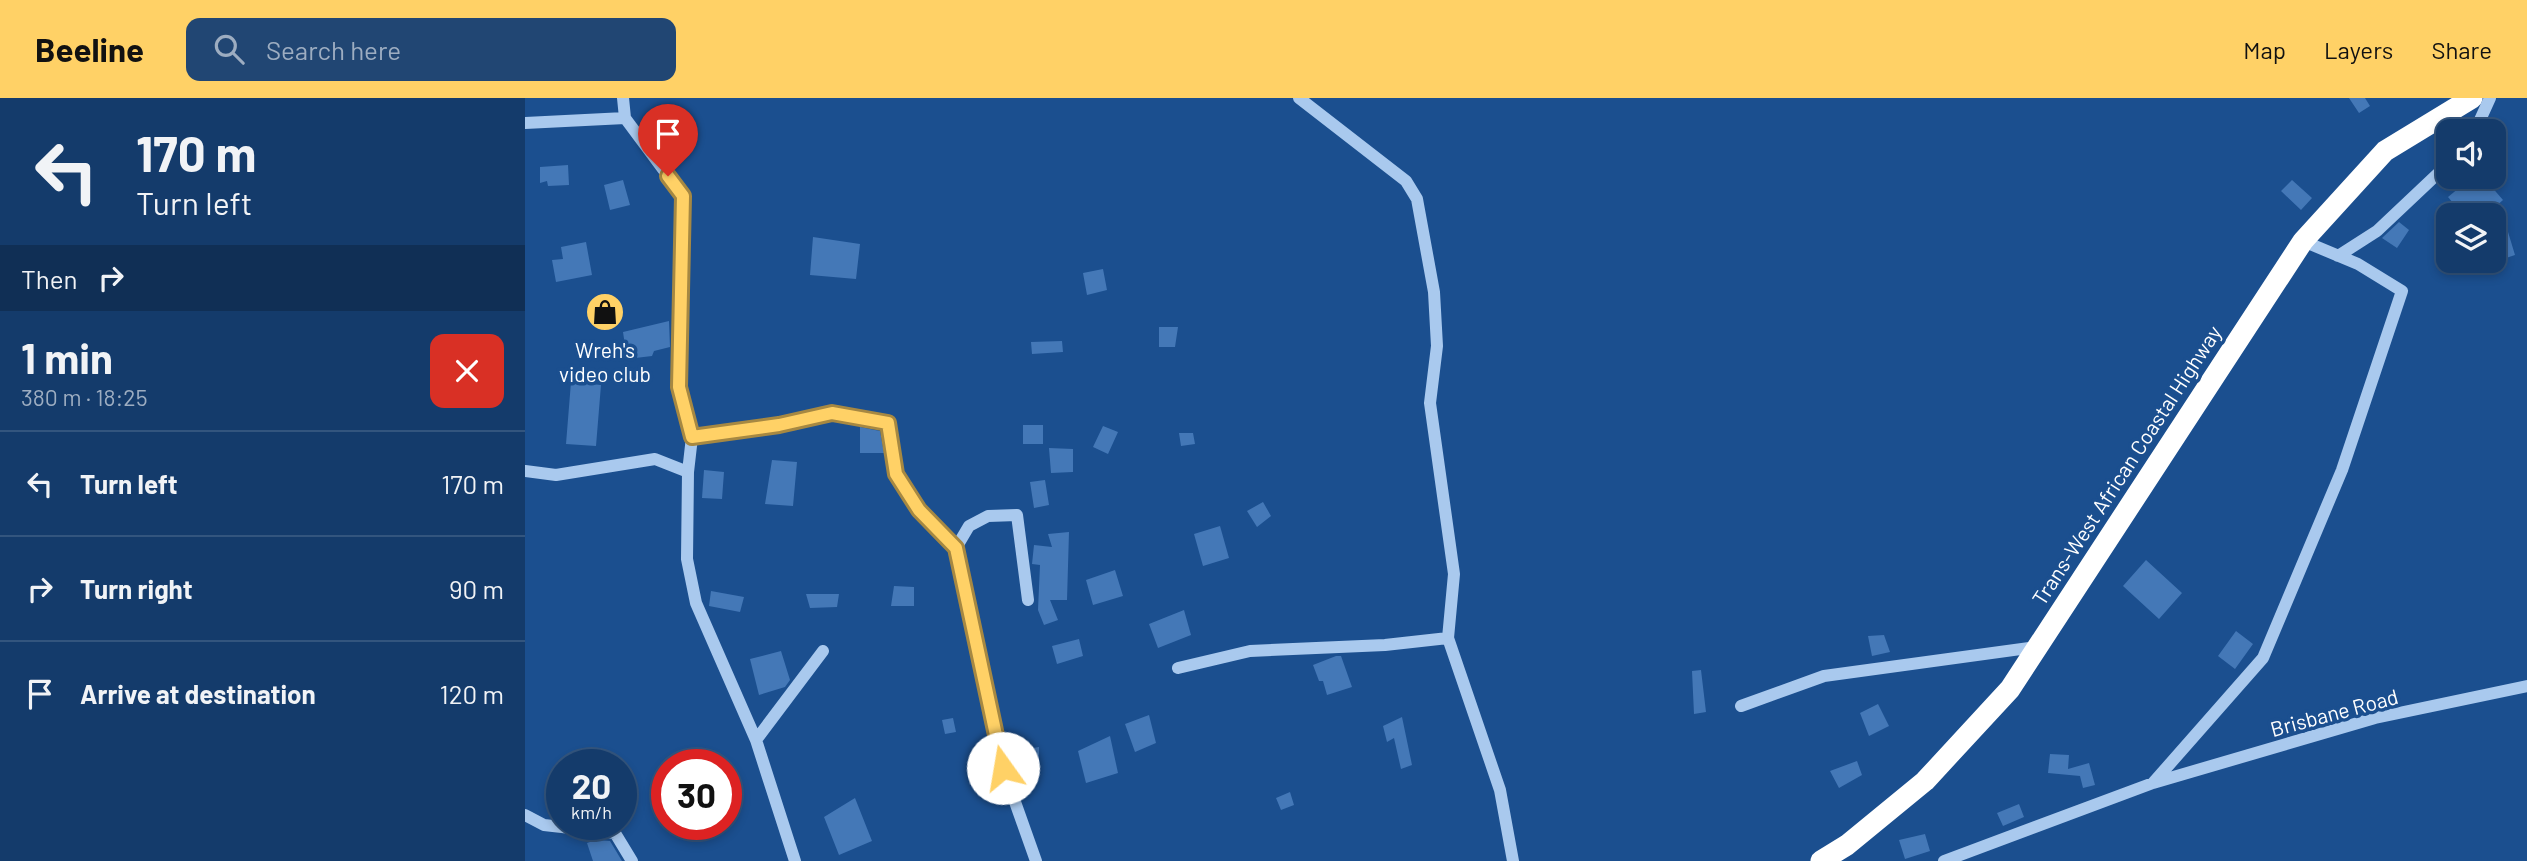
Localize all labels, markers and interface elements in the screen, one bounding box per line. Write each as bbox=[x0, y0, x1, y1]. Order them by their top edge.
search box bbox=[186, 18, 676, 81]
text: Beeline bbox=[35, 29, 144, 69]
icon: search bbox=[210, 30, 248, 68]
text: Search here bbox=[266, 34, 401, 65]
text: Map bbox=[2243, 35, 2286, 64]
text: Layers bbox=[2324, 35, 2393, 64]
text: Share bbox=[2431, 35, 2492, 64]
pin bbox=[638, 104, 698, 176]
icon: arrive bbox=[649, 115, 687, 153]
map controls bbox=[2436, 119, 2506, 273]
button: sound bbox=[2436, 119, 2506, 189]
text: 170 m bbox=[136, 123, 256, 182]
icon: left bbox=[21, 126, 112, 217]
text: Turn left bbox=[136, 183, 253, 221]
button: layers bbox=[2436, 203, 2506, 273]
icon: right bbox=[92, 259, 130, 297]
text: Then bbox=[21, 263, 78, 294]
shop icon: Wreh's video club bbox=[584, 291, 626, 333]
street label: Trans-West African Coastal Highway bbox=[2026, 320, 2226, 610]
text: 1 min bbox=[21, 332, 113, 382]
button: close bbox=[430, 334, 504, 408]
place label: Wreh's video club bbox=[559, 337, 651, 386]
text: 380 m · 18:25 bbox=[21, 383, 147, 411]
icon: left bbox=[21, 465, 59, 503]
text: Turn left bbox=[80, 468, 178, 499]
text: 170 m bbox=[441, 468, 504, 499]
icon: right bbox=[21, 570, 59, 608]
text: Turn right bbox=[80, 573, 193, 604]
text: 90 m bbox=[449, 573, 504, 604]
icon: arrive bbox=[21, 675, 59, 713]
text: Arrive at destination bbox=[80, 678, 316, 709]
text: 120 m bbox=[440, 678, 504, 709]
street label: Brisbane Road bbox=[2267, 683, 2401, 741]
position arrow bbox=[966, 731, 1040, 805]
speed limit sign: 30 bbox=[651, 749, 742, 840]
text: 20 bbox=[572, 764, 611, 806]
text: km/h bbox=[571, 801, 612, 823]

